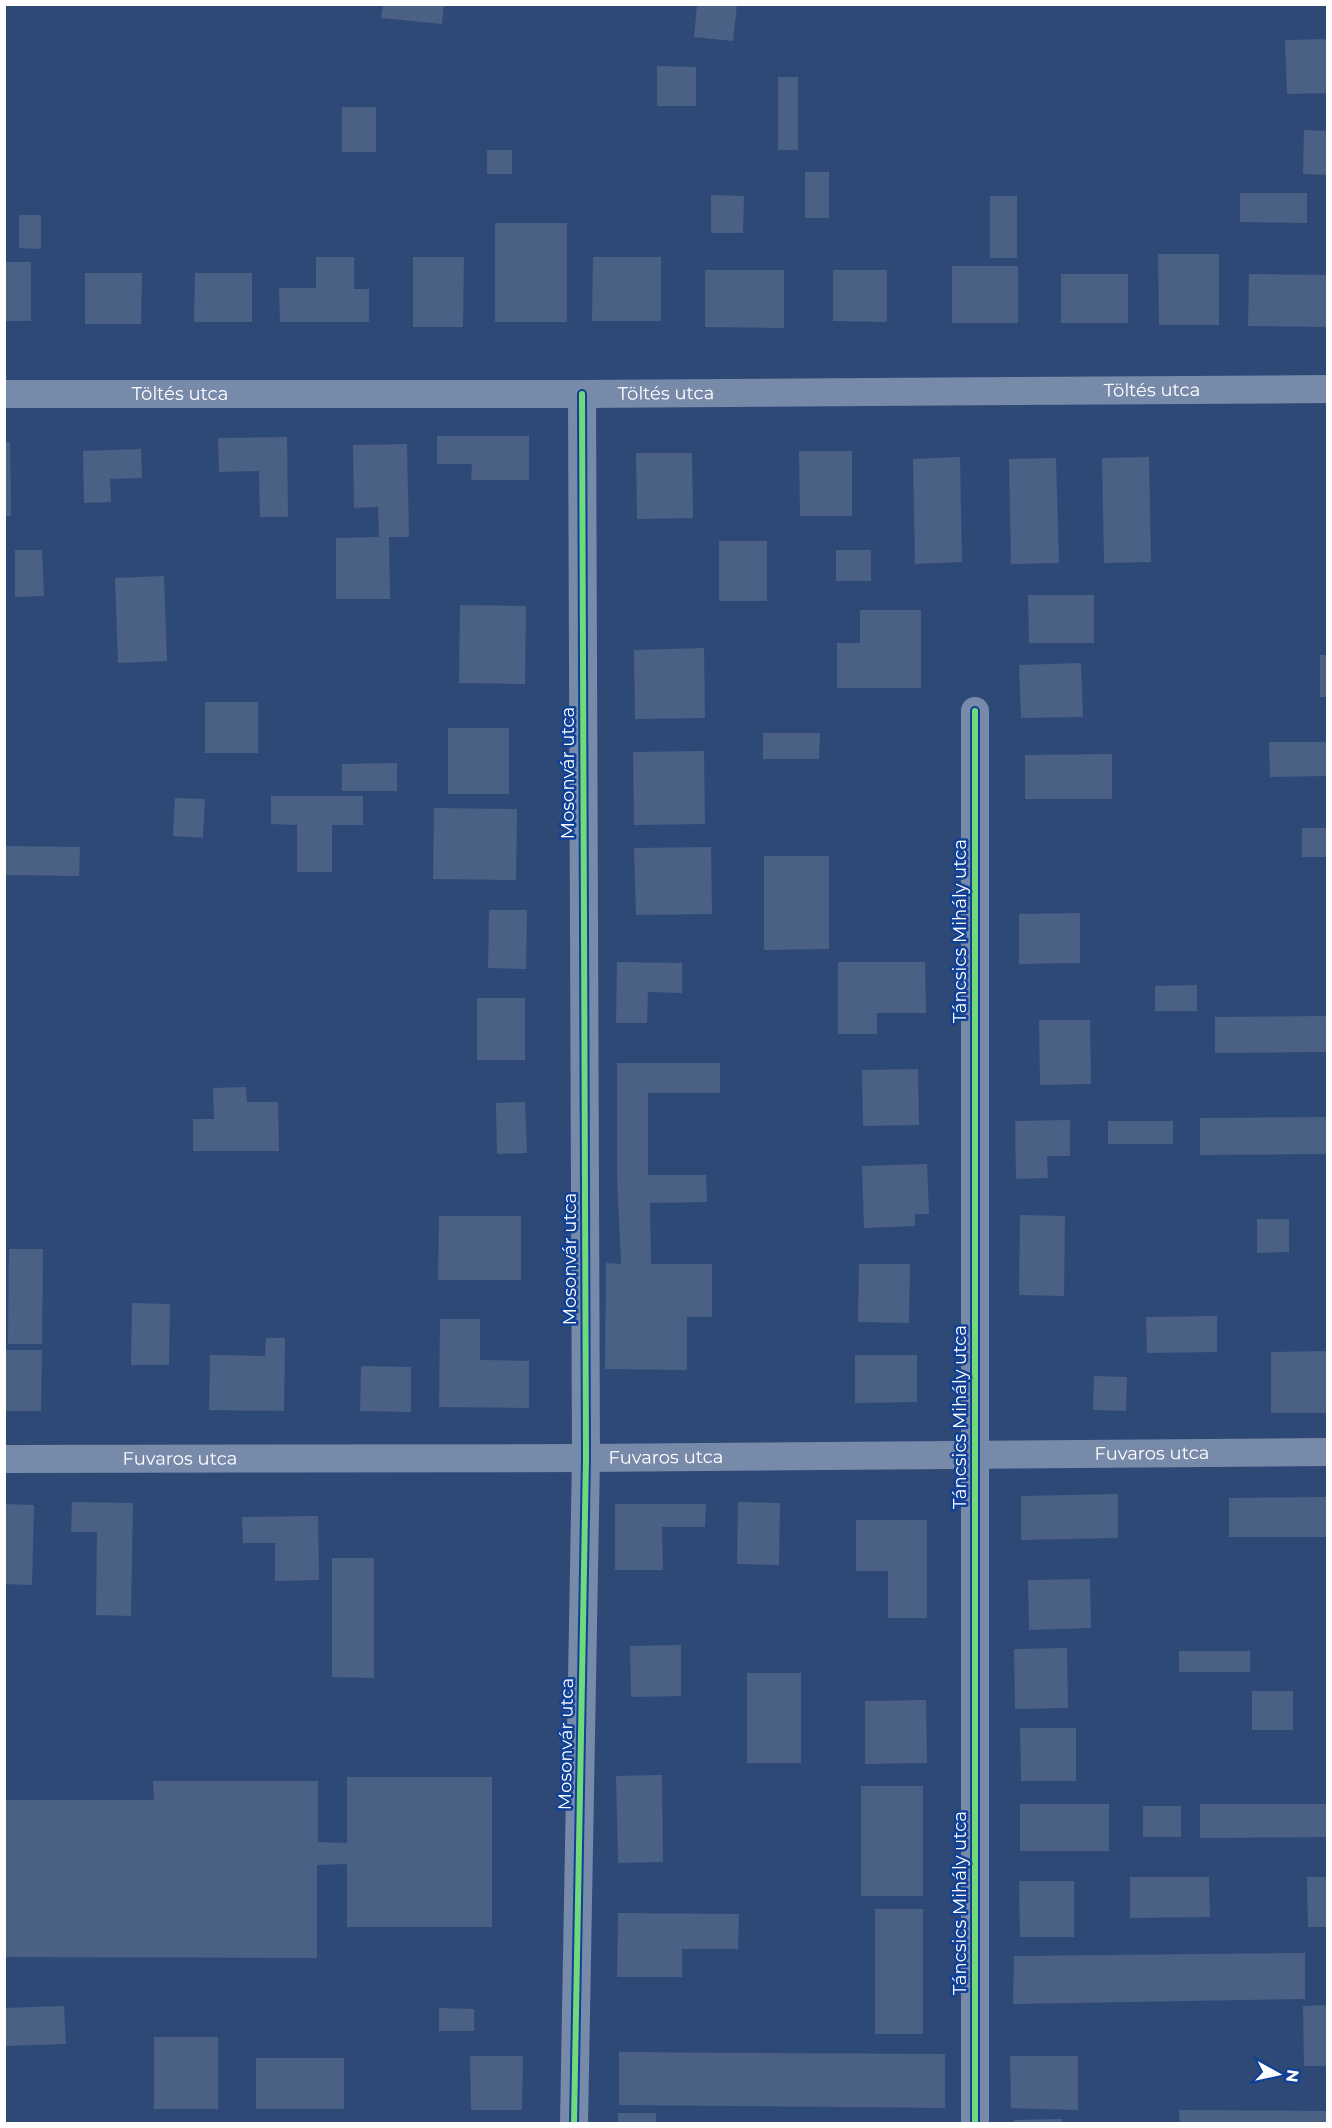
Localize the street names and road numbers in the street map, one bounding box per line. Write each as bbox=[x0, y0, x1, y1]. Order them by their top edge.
street label: Töltés utca bbox=[1104, 379, 1200, 402]
street label: Töltés utca bbox=[618, 382, 714, 405]
street label: Töltés utca bbox=[132, 383, 228, 405]
street label: Mosonvár utca bbox=[557, 707, 579, 839]
street label: Táncsics Mihály utca bbox=[949, 839, 971, 1023]
street label: Mosonvár utca bbox=[559, 1193, 581, 1325]
street label: Táncsics Mihály utca bbox=[949, 1325, 971, 1509]
street label: Fuvaros utca bbox=[1094, 1442, 1210, 1465]
street label: Fuvaros utca bbox=[608, 1446, 724, 1469]
street label: Fuvaros utca bbox=[123, 1448, 237, 1470]
street label: Mosonvár utca bbox=[554, 1678, 578, 1810]
street label: Táncsics Mihály utca bbox=[949, 1811, 971, 1995]

